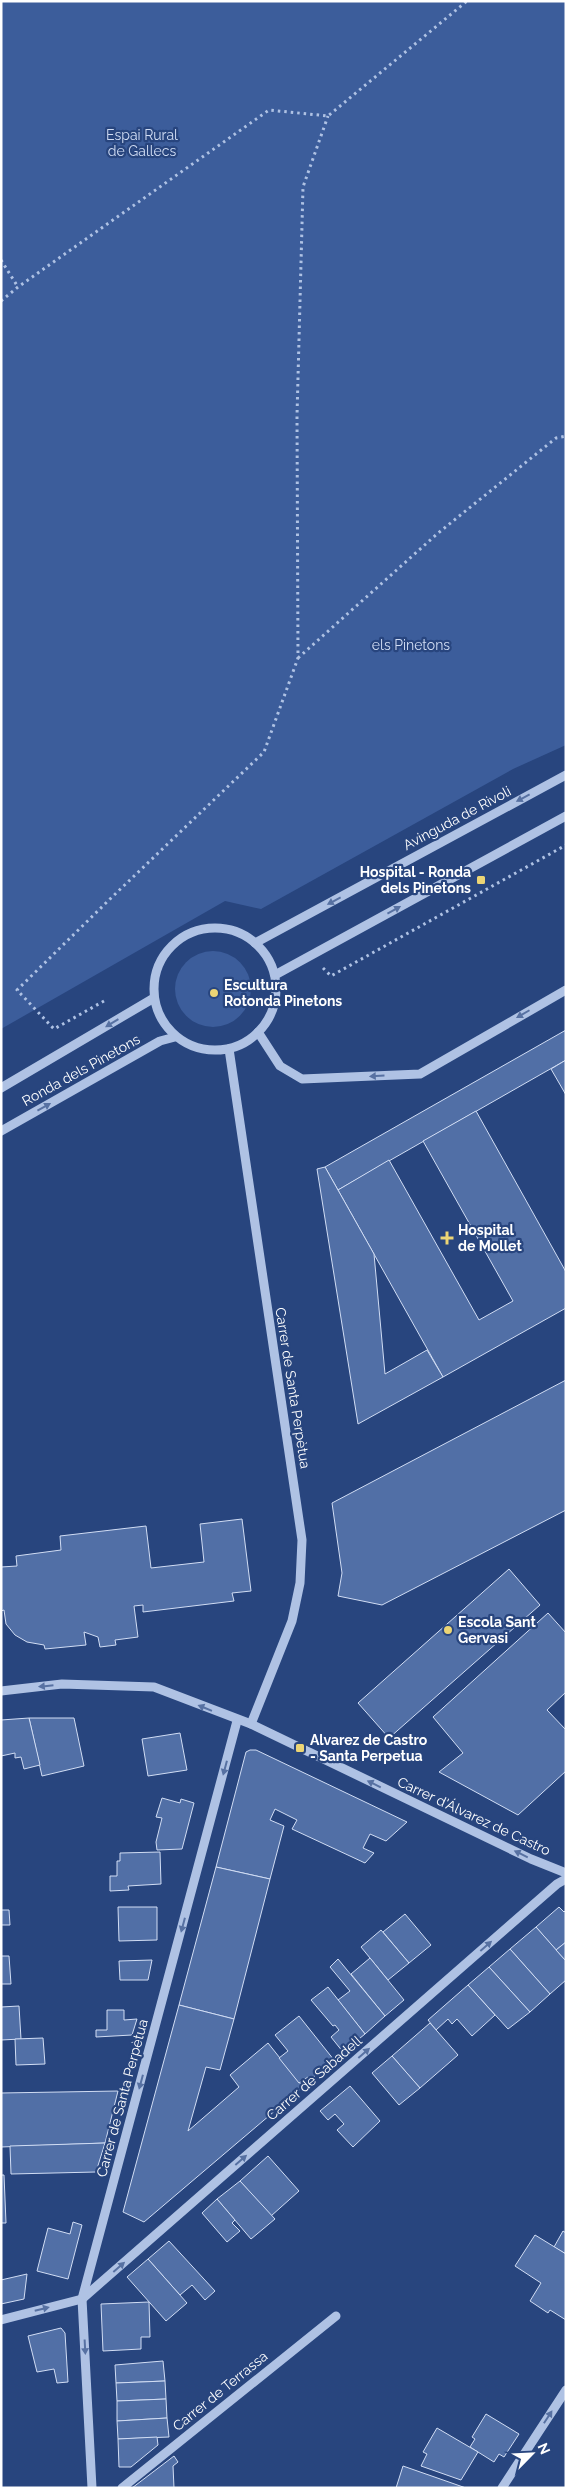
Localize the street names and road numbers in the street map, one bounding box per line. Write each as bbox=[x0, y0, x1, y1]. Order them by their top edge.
street label: Avinguda de Rivoli bbox=[400, 783, 514, 853]
street label: Ronda dels Pinetons bbox=[19, 1031, 143, 1109]
street label: Carrer de Santa Perpètua bbox=[272, 1306, 314, 1470]
street label: Carrer d'Álvarez de Castro bbox=[395, 1773, 554, 1859]
street label: Carrer de Santa Perpètua bbox=[93, 2017, 151, 2179]
street label: Carrer de Sabadell bbox=[263, 2032, 365, 2124]
street label: Carrer de Terrassa bbox=[169, 2348, 271, 2434]

